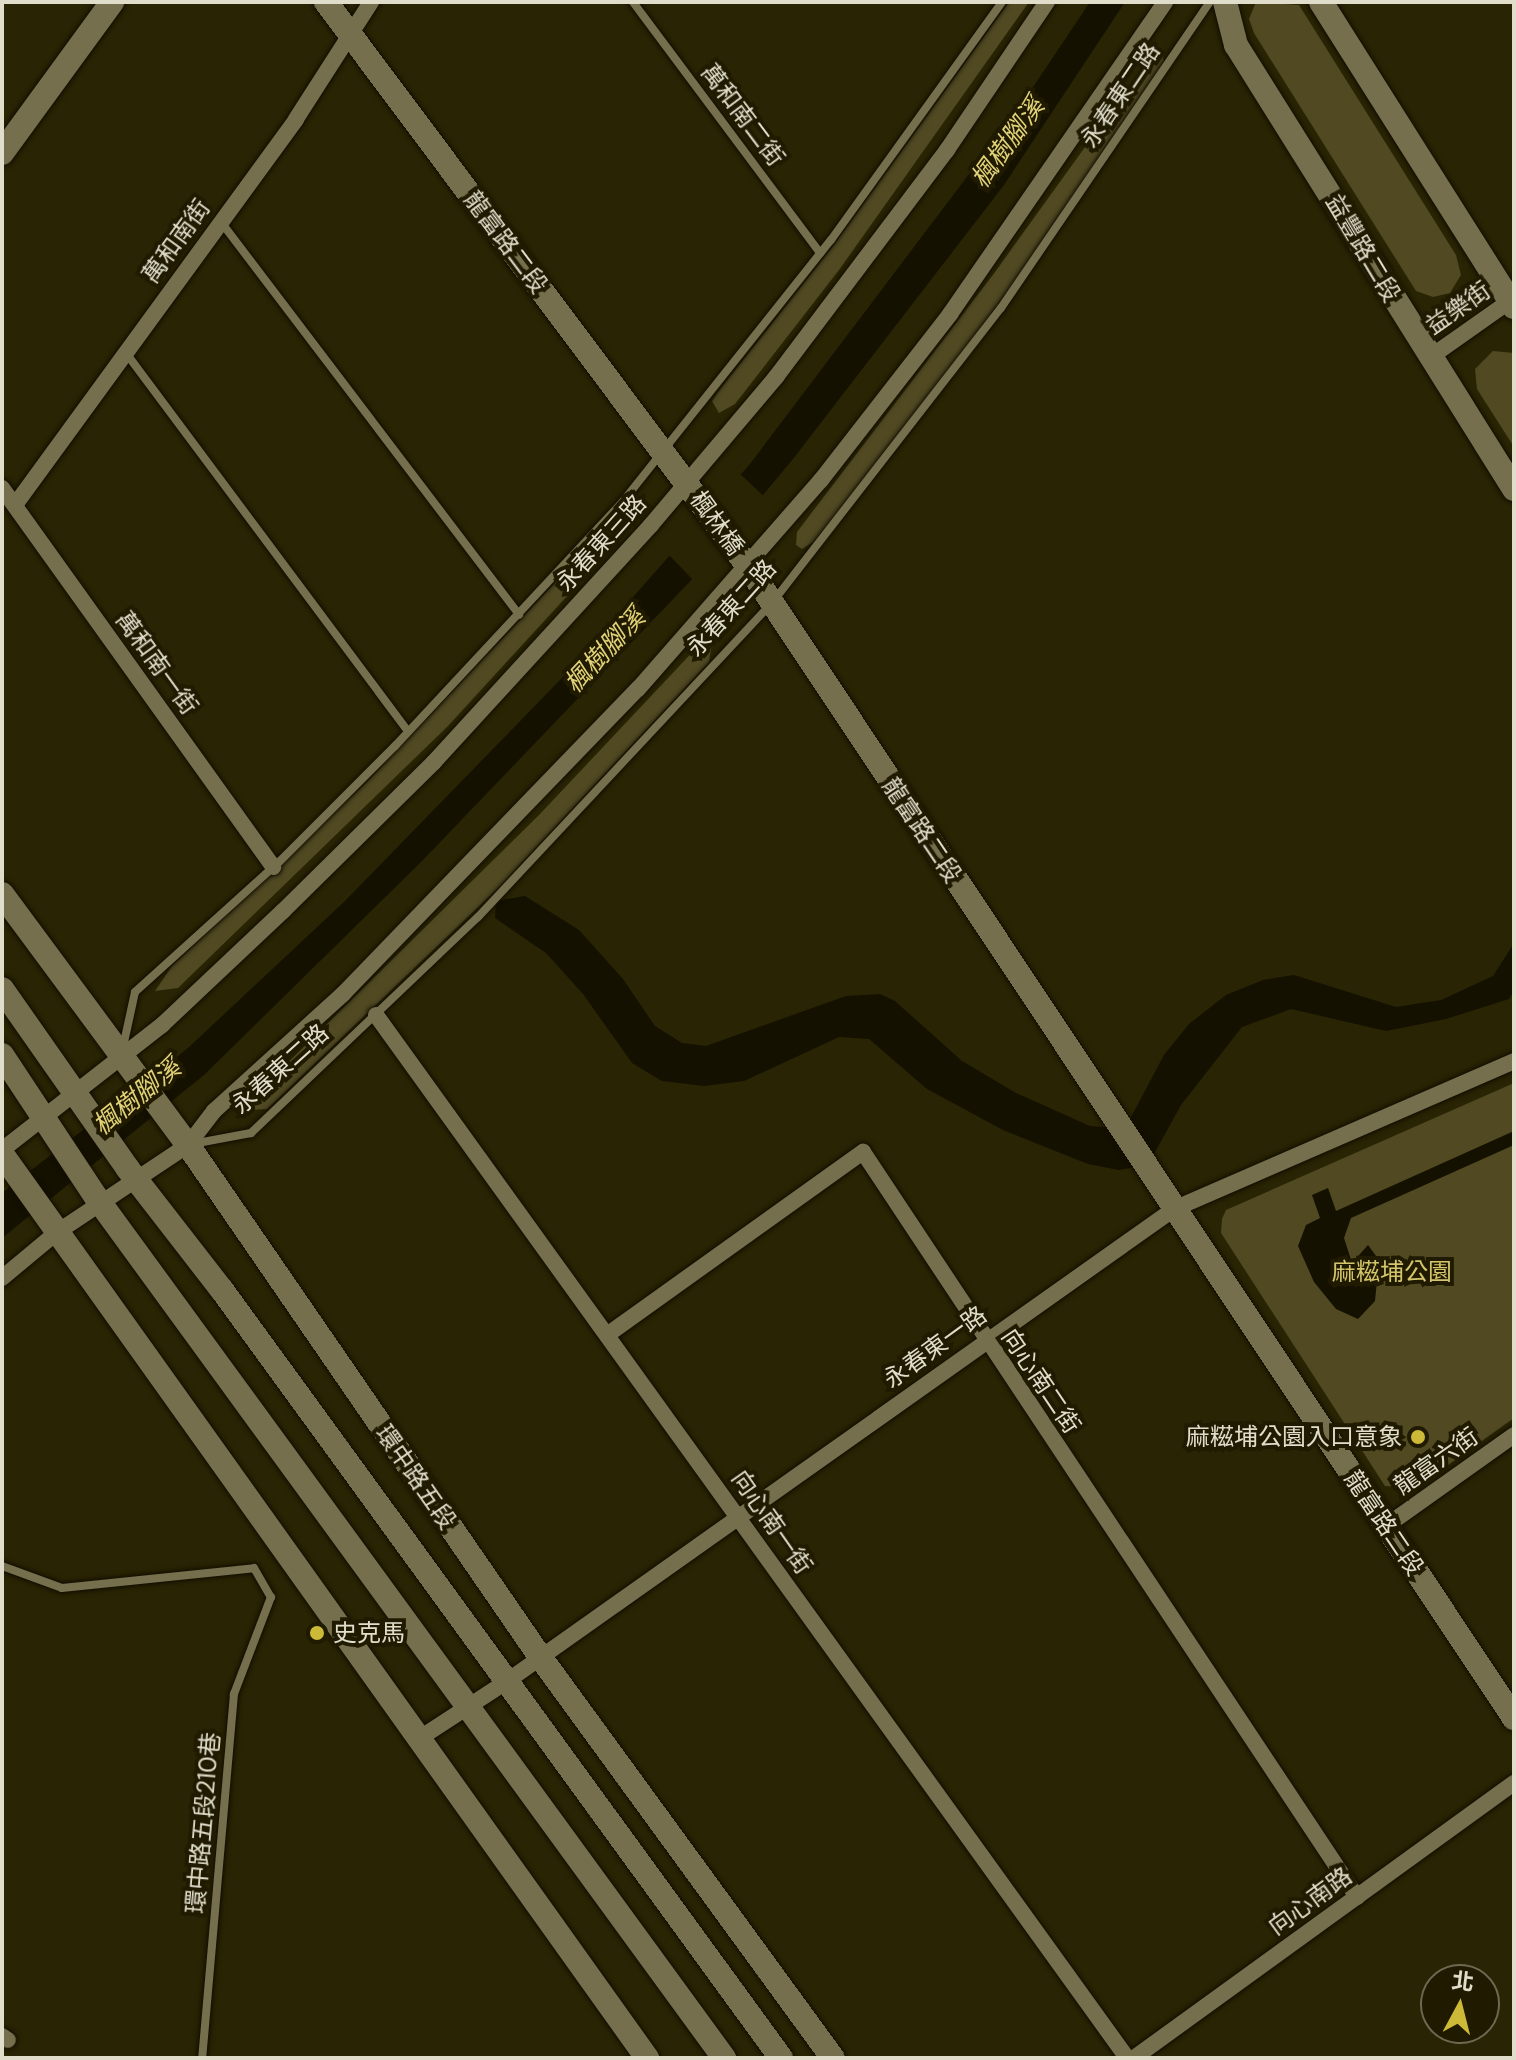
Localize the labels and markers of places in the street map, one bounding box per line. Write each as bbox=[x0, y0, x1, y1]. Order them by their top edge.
place label: 麻糍埔公園入口意象 bbox=[1186, 1423, 1402, 1451]
marker: 麻糍埔公園入口意象 bbox=[1409, 1428, 1427, 1446]
place label: 史克馬 bbox=[333, 1619, 405, 1647]
marker: 史克馬 bbox=[308, 1624, 326, 1642]

